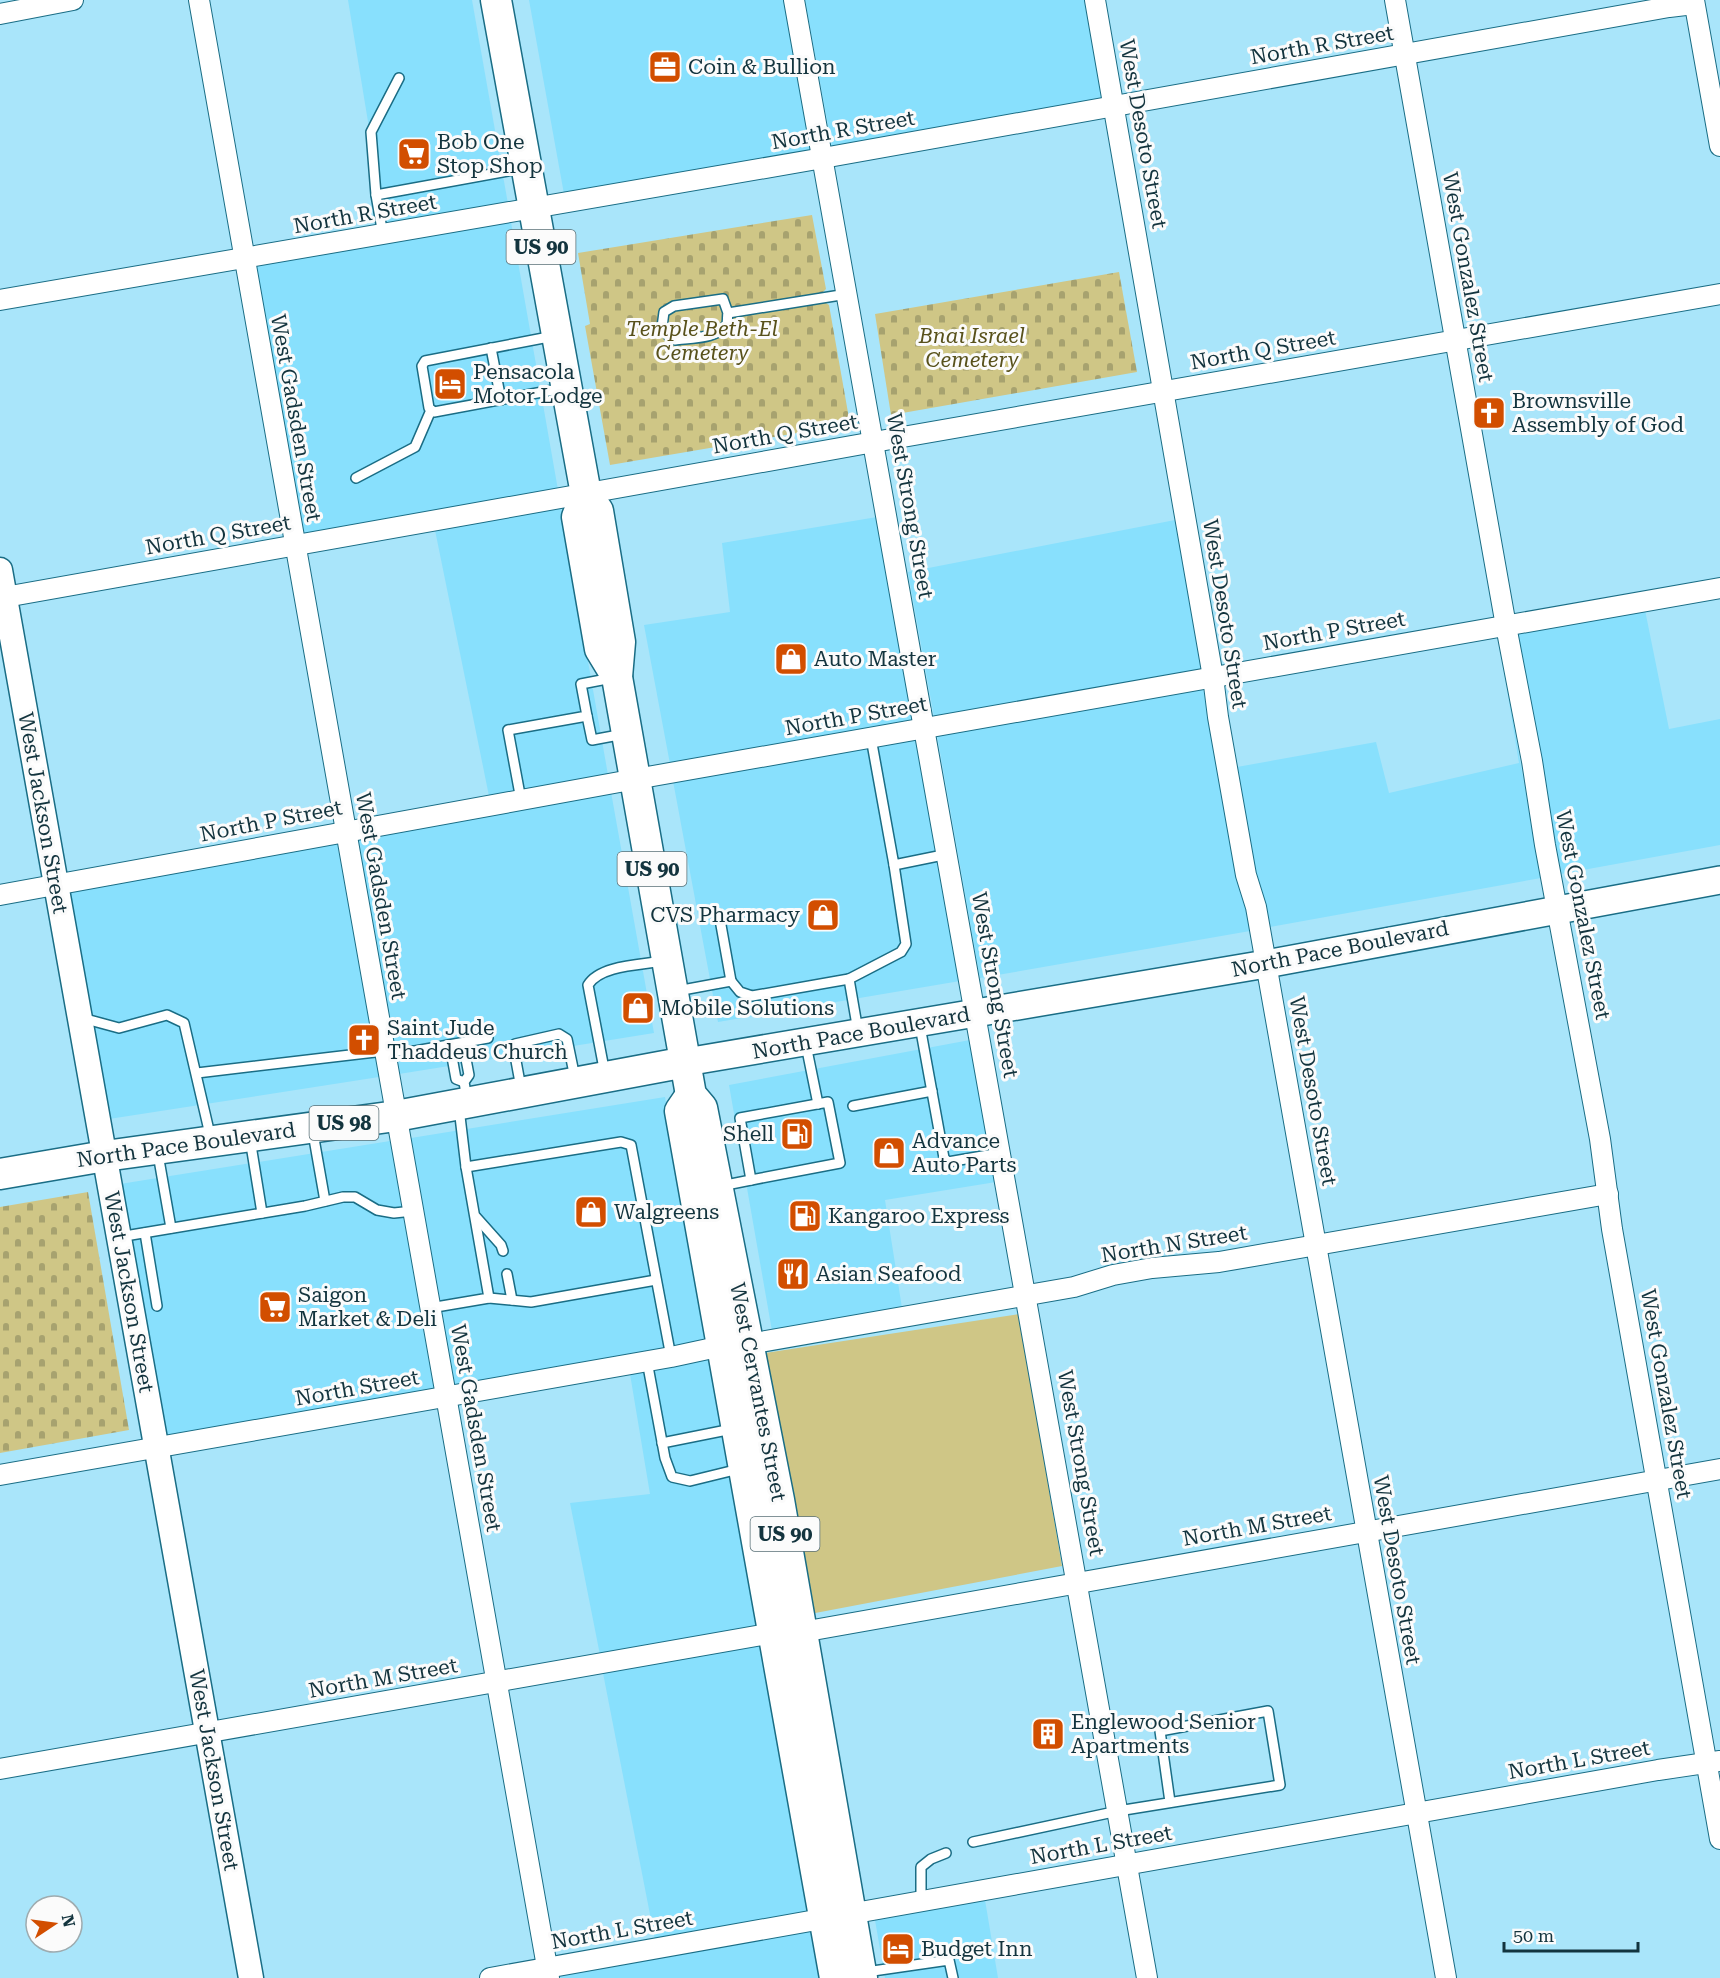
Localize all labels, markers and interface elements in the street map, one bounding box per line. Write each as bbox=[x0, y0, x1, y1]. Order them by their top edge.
street label: North R Street bbox=[1248, 21, 1396, 69]
street label: West Desoto Street bbox=[1115, 37, 1171, 231]
office icon: Coin & Bullion bbox=[647, 49, 683, 85]
place label: Coin & Bullion bbox=[688, 55, 836, 79]
street label: North R Street bbox=[769, 106, 917, 154]
place label: Bob One Stop Shop bbox=[437, 130, 543, 178]
supermarket icon: Bob One Stop Shop bbox=[396, 136, 432, 172]
street label: West Gonzalez Street bbox=[1438, 170, 1498, 384]
street label: North R Street bbox=[291, 190, 439, 238]
road number: US 90 bbox=[506, 230, 576, 264]
street label: West Gadsden Street bbox=[266, 312, 326, 524]
park label: Temple Beth-El Cemetery bbox=[626, 317, 778, 365]
park label: Bnai Israel Cemetery bbox=[918, 324, 1025, 372]
street label: North Q Street bbox=[1188, 325, 1338, 375]
place label: Pensacola Motor Lodge bbox=[473, 360, 603, 408]
hotel icon: Pensacola Motor Lodge bbox=[432, 366, 468, 402]
place label: Brownsville Assembly of God bbox=[1512, 389, 1685, 437]
church icon: Brownsville Assembly of God bbox=[1471, 395, 1507, 431]
street label: North Q Street bbox=[710, 409, 860, 459]
street label: West Strong Street bbox=[882, 411, 938, 601]
street label: North Q Street bbox=[143, 510, 293, 560]
street label: West Desoto Street bbox=[1198, 517, 1252, 711]
street label: North P Street bbox=[1261, 607, 1407, 655]
shop icon: Auto Master bbox=[773, 641, 809, 677]
place label: Auto Master bbox=[814, 647, 937, 671]
street label: North P Street bbox=[783, 692, 929, 740]
street label: West Jackson Street bbox=[13, 710, 73, 916]
street label: West Gadsden Street bbox=[351, 790, 411, 1002]
street label: North P Street bbox=[198, 795, 344, 847]
street label: West Gonzalez Street bbox=[1551, 808, 1615, 1022]
road number: US 90 bbox=[618, 852, 686, 886]
street label: West Strong Street bbox=[967, 890, 1023, 1080]
shop icon: CVS Pharmacy bbox=[805, 897, 841, 933]
place label: CVS Pharmacy bbox=[650, 903, 801, 927]
street label: North Pace Boulevard bbox=[1229, 916, 1451, 982]
shop icon: Mobile Solutions bbox=[620, 990, 656, 1026]
street label: West Desoto Street bbox=[1285, 994, 1341, 1188]
place label: Mobile Solutions bbox=[661, 996, 834, 1020]
street label: North Pace Boulevard bbox=[750, 1002, 972, 1064]
place label: Saint Jude Thaddeus Church bbox=[387, 1016, 568, 1064]
church icon: Saint Jude Thaddeus Church bbox=[346, 1022, 382, 1058]
road number: US 98 bbox=[310, 1106, 378, 1140]
fuel station icon: Shell bbox=[779, 1116, 815, 1152]
street label: North Pace Boulevard bbox=[75, 1118, 298, 1172]
place label: Shell bbox=[723, 1122, 775, 1146]
place label: Advance Auto Parts bbox=[912, 1129, 1016, 1177]
shop icon: Advance Auto Parts bbox=[871, 1135, 907, 1171]
street label: West Jackson Street bbox=[99, 1189, 159, 1395]
shop icon: Walgreens bbox=[573, 1194, 609, 1230]
fuel station icon: Kangaroo Express bbox=[787, 1198, 823, 1234]
place label: Walgreens bbox=[614, 1200, 719, 1224]
place label: Kangaroo Express bbox=[828, 1204, 1010, 1228]
street label: North N Street bbox=[1099, 1221, 1249, 1267]
restaurant icon: Asian Seafood bbox=[775, 1256, 811, 1292]
place label: Asian Seafood bbox=[816, 1262, 962, 1286]
street label: West Cervantes Street bbox=[725, 1281, 791, 1503]
place label: Saigon Market & Deli bbox=[298, 1283, 437, 1331]
street label: West Gonzalez Street bbox=[1636, 1287, 1696, 1501]
supermarket icon: Saigon Market & Deli bbox=[257, 1289, 293, 1325]
street label: West Gadsden Street bbox=[446, 1322, 506, 1534]
street label: North Street bbox=[293, 1365, 421, 1411]
street label: West Strong Street bbox=[1053, 1368, 1109, 1558]
street label: West Desoto Street bbox=[1369, 1473, 1425, 1667]
street label: North M Street bbox=[1181, 1501, 1333, 1551]
road number: US 90 bbox=[750, 1517, 820, 1551]
street label: North M Street bbox=[307, 1653, 459, 1703]
street label: West Jackson Street bbox=[184, 1667, 244, 1873]
place label: Englewood Senior Apartments bbox=[1071, 1710, 1256, 1758]
building icon: Englewood Senior Apartments bbox=[1030, 1716, 1066, 1752]
street label: North L Street bbox=[1506, 1736, 1652, 1784]
street label: North L Street bbox=[1028, 1821, 1174, 1869]
north arrow bbox=[24, 1894, 84, 1954]
street label: North L Street bbox=[549, 1906, 695, 1954]
text: N bbox=[57, 1913, 79, 1929]
scale bar bbox=[1504, 1915, 1638, 1953]
text: 50 m bbox=[1513, 1925, 1554, 1946]
hotel icon: Budget Inn bbox=[880, 1931, 916, 1967]
place label: Budget Inn bbox=[921, 1937, 1033, 1961]

